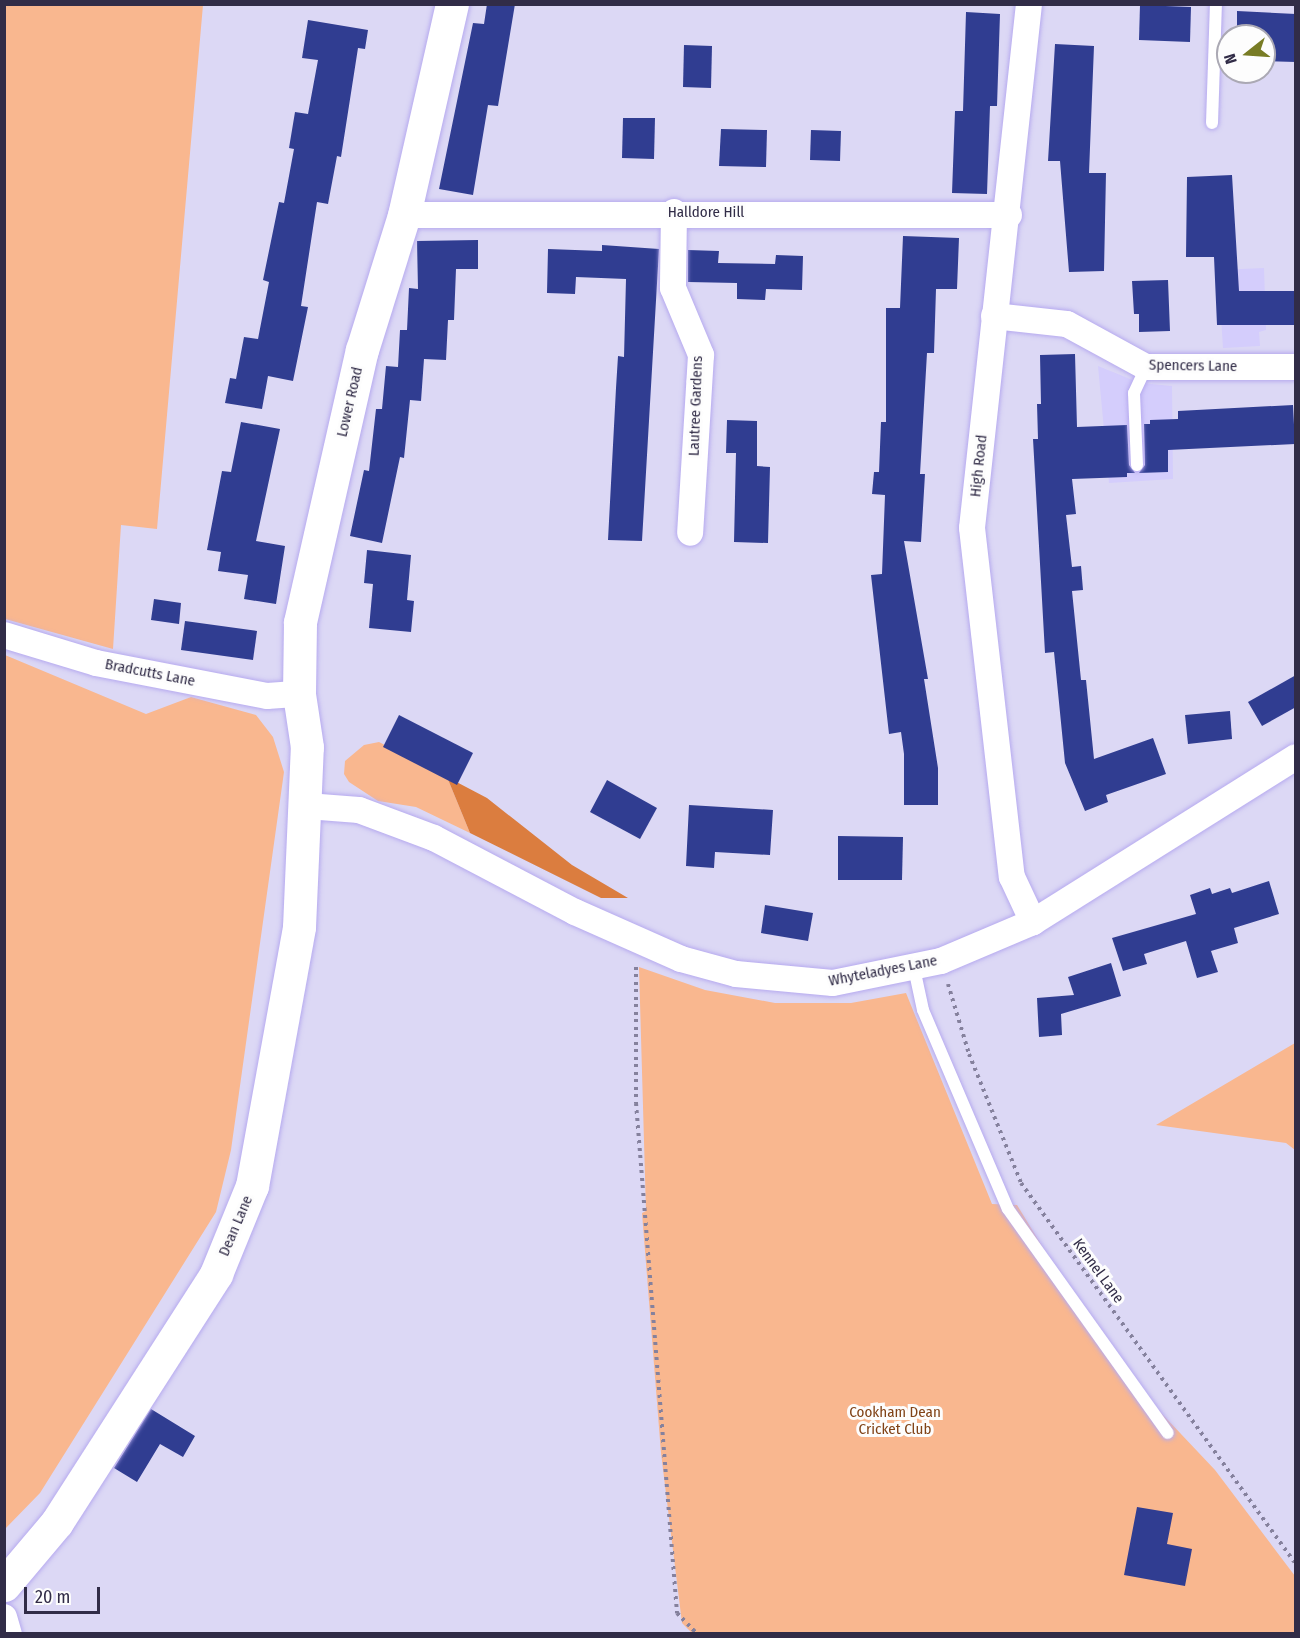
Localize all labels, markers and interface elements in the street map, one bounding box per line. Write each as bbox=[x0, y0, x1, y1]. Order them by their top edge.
north arrow bbox=[1216, 24, 1276, 84]
text: N bbox=[1220, 51, 1241, 66]
street label: Halldore Hill bbox=[668, 204, 744, 222]
street label: Lautree Gardens bbox=[685, 356, 707, 456]
street label: Spencers Lane bbox=[1149, 356, 1237, 376]
street label: Lower Road bbox=[333, 365, 367, 439]
street label: High Road bbox=[967, 434, 991, 498]
street label: Bradcutts Lane bbox=[103, 655, 197, 691]
street label: Whyteladyes Lane bbox=[827, 952, 939, 990]
street label: Dean Lane bbox=[215, 1193, 257, 1259]
street label: Kennel Lane bbox=[1069, 1235, 1127, 1307]
park label: Cookham Dean Cricket Club bbox=[849, 1403, 941, 1438]
scale bar bbox=[27, 1575, 104, 1613]
text: 20 m bbox=[35, 1586, 70, 1608]

